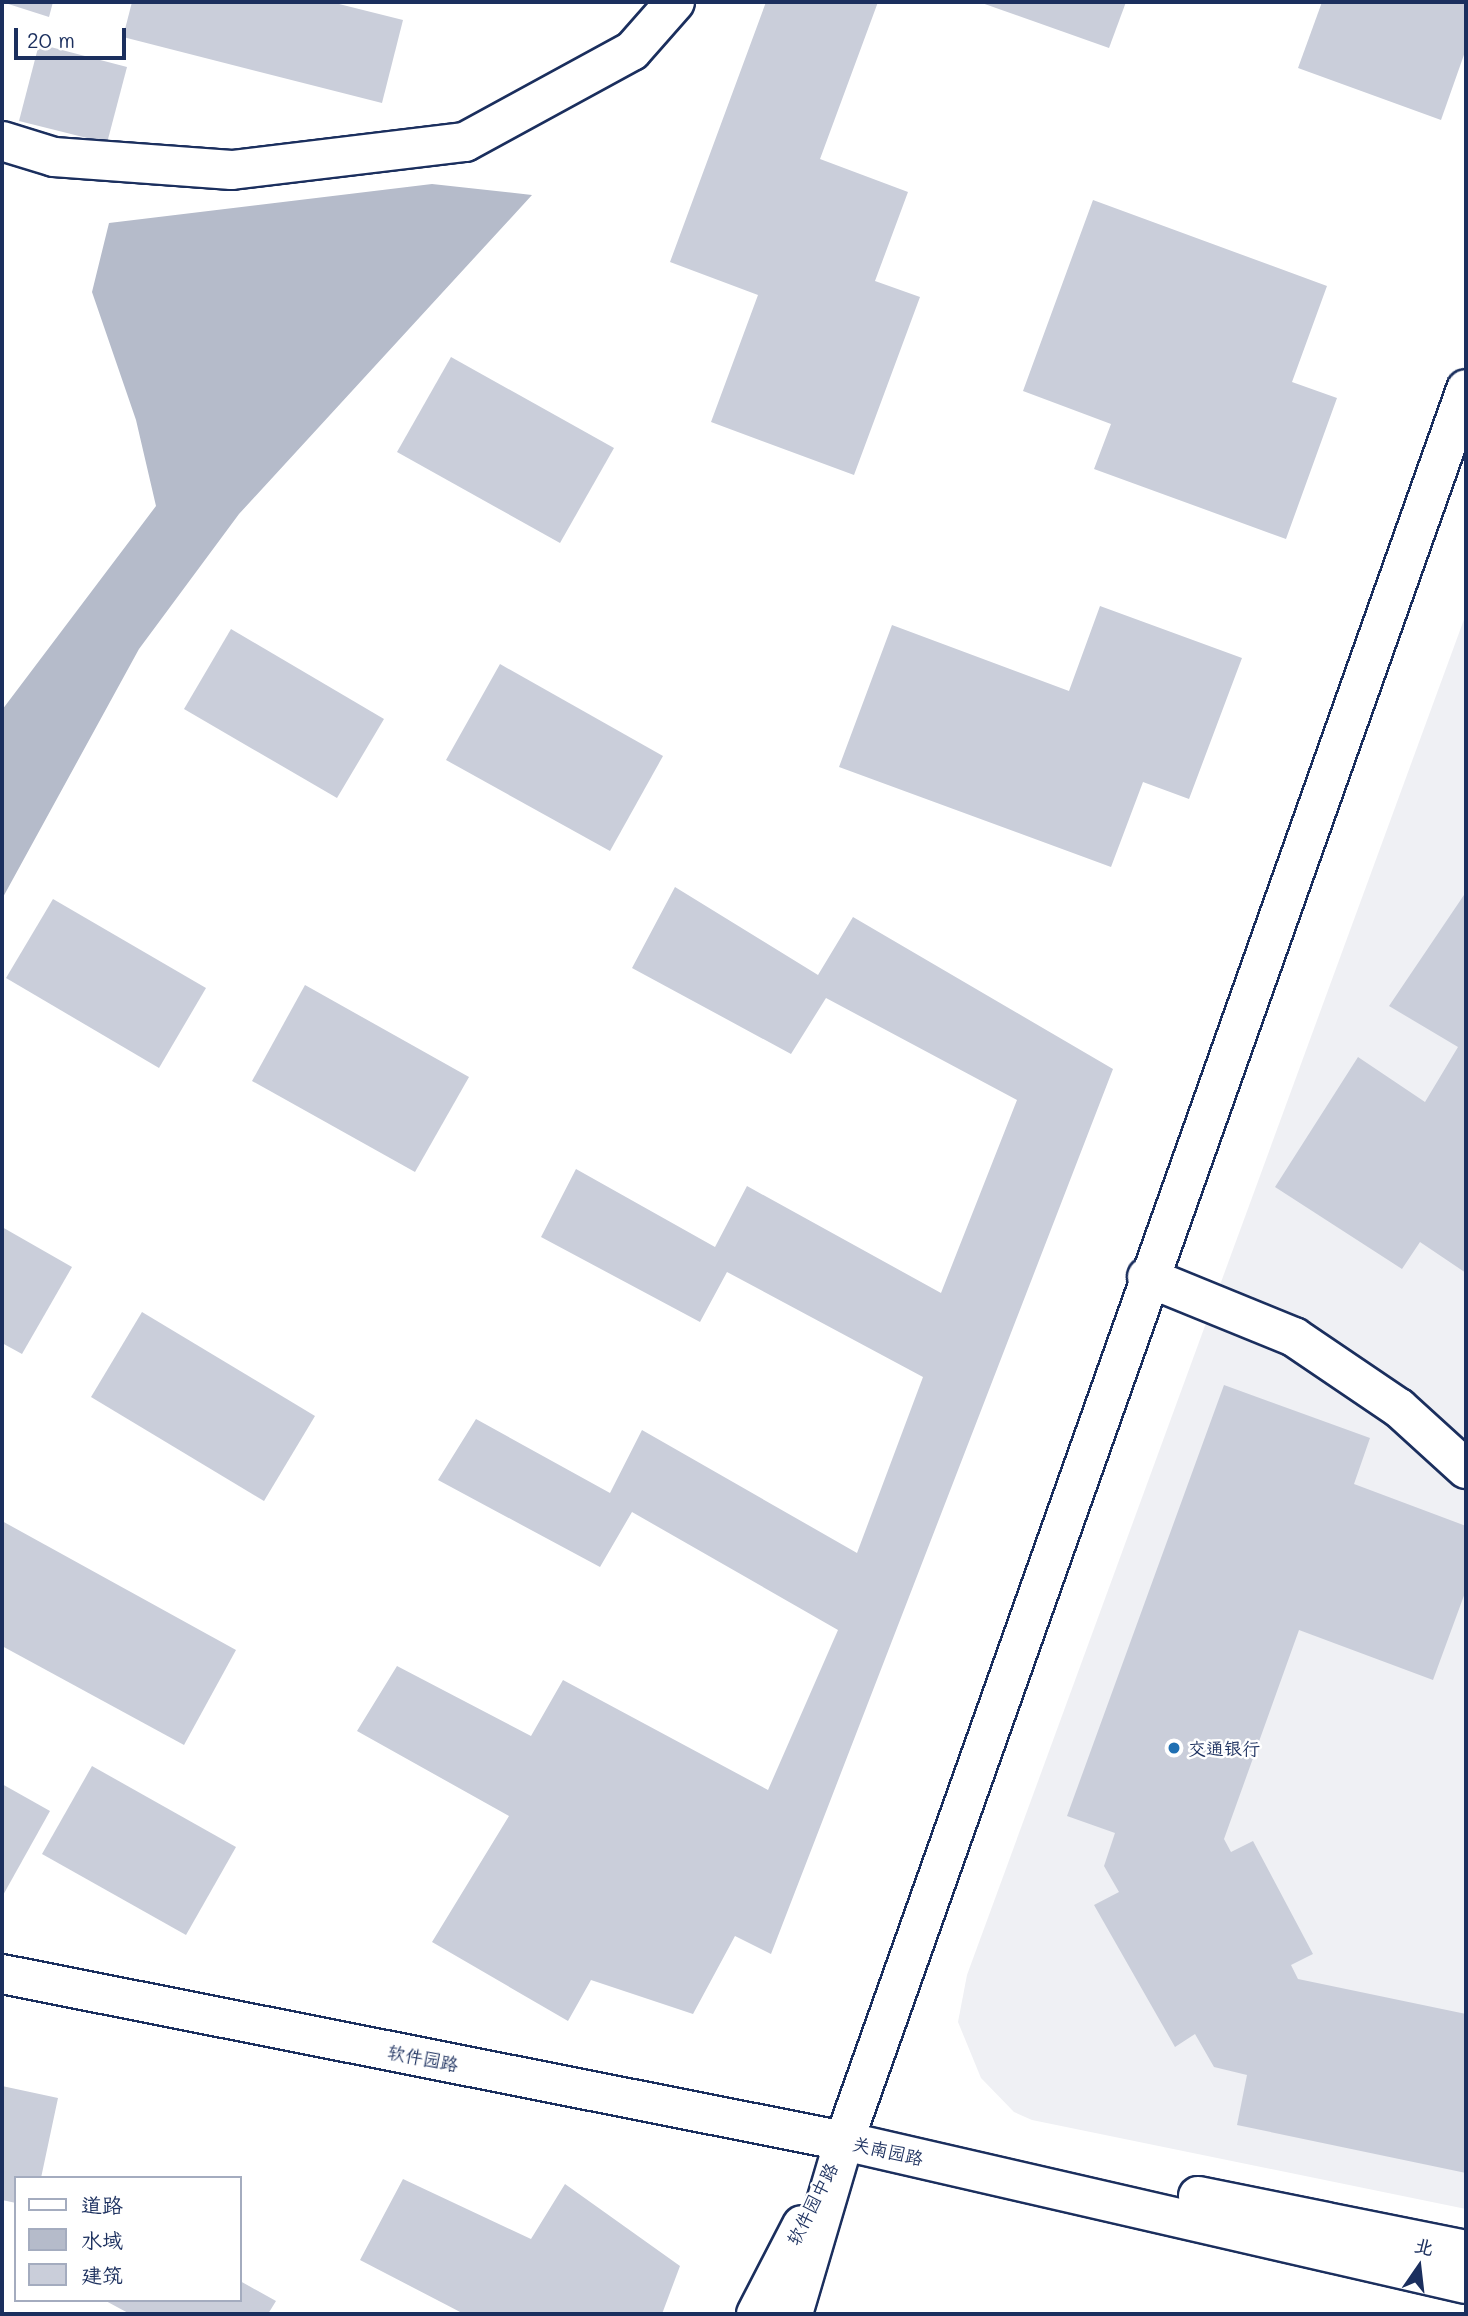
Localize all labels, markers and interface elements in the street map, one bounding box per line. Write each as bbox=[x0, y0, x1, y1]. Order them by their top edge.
scale bar bbox=[18, 14, 130, 58]
text: 20 m bbox=[27, 26, 75, 53]
place label: 交通银行 bbox=[1188, 1737, 1260, 1759]
marker: 交通银行 bbox=[1166, 1740, 1182, 1756]
street label: 软件园路 bbox=[386, 2041, 460, 2075]
street label: 关南园路 bbox=[850, 2132, 926, 2170]
street label: 软件园中路 bbox=[782, 2159, 842, 2249]
legend bbox=[14, 2176, 242, 2302]
text: 道路 bbox=[81, 2191, 123, 2218]
text: 水域 bbox=[81, 2226, 123, 2253]
north arrow bbox=[1384, 2232, 1454, 2302]
text: 北 bbox=[1412, 2232, 1436, 2261]
text: 建筑 bbox=[81, 2261, 123, 2288]

